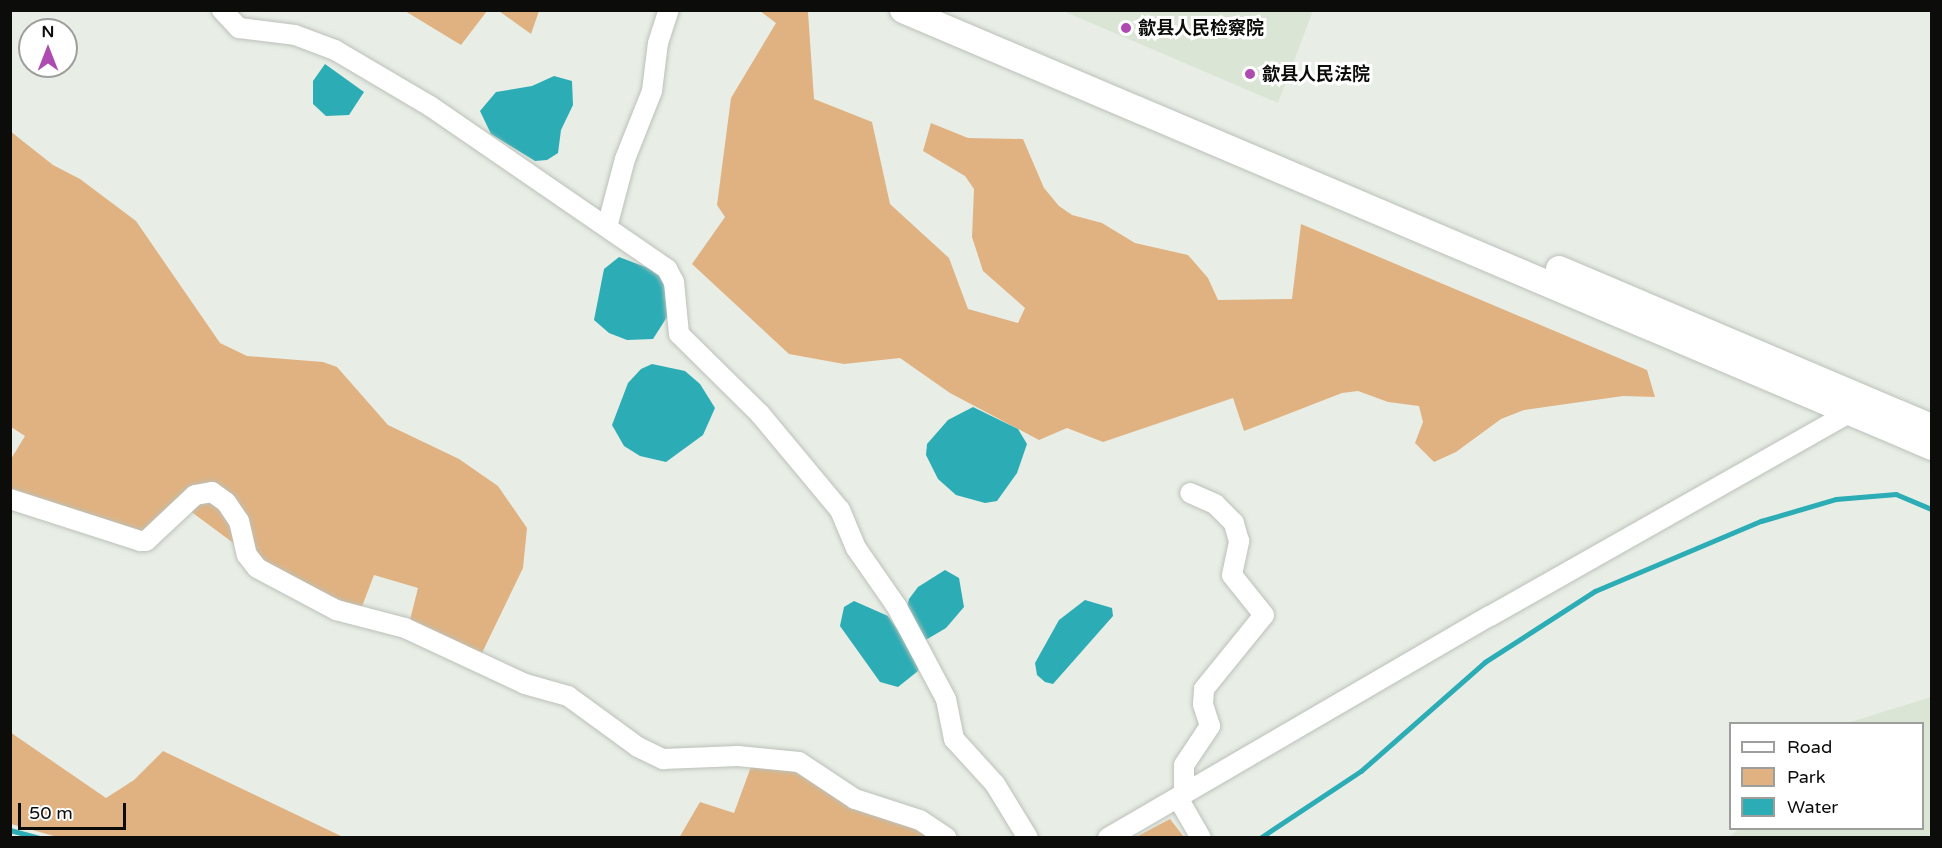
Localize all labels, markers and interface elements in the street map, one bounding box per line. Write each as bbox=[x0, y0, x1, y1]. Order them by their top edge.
place label: 歙县人民检察院 bbox=[1138, 17, 1264, 39]
north arrow bbox=[18, 18, 78, 78]
marker: 歙县人民检察院 bbox=[1119, 21, 1133, 35]
text: N bbox=[42, 22, 54, 42]
place label: 歙县人民法院 bbox=[1262, 63, 1370, 85]
marker: 歙县人民法院 bbox=[1243, 67, 1257, 81]
legend bbox=[1729, 722, 1924, 830]
text: Road bbox=[1787, 736, 1832, 758]
text: Park bbox=[1787, 766, 1825, 788]
scale bar bbox=[21, 791, 129, 829]
text: Water bbox=[1787, 796, 1838, 818]
text: 50 m bbox=[29, 802, 73, 824]

